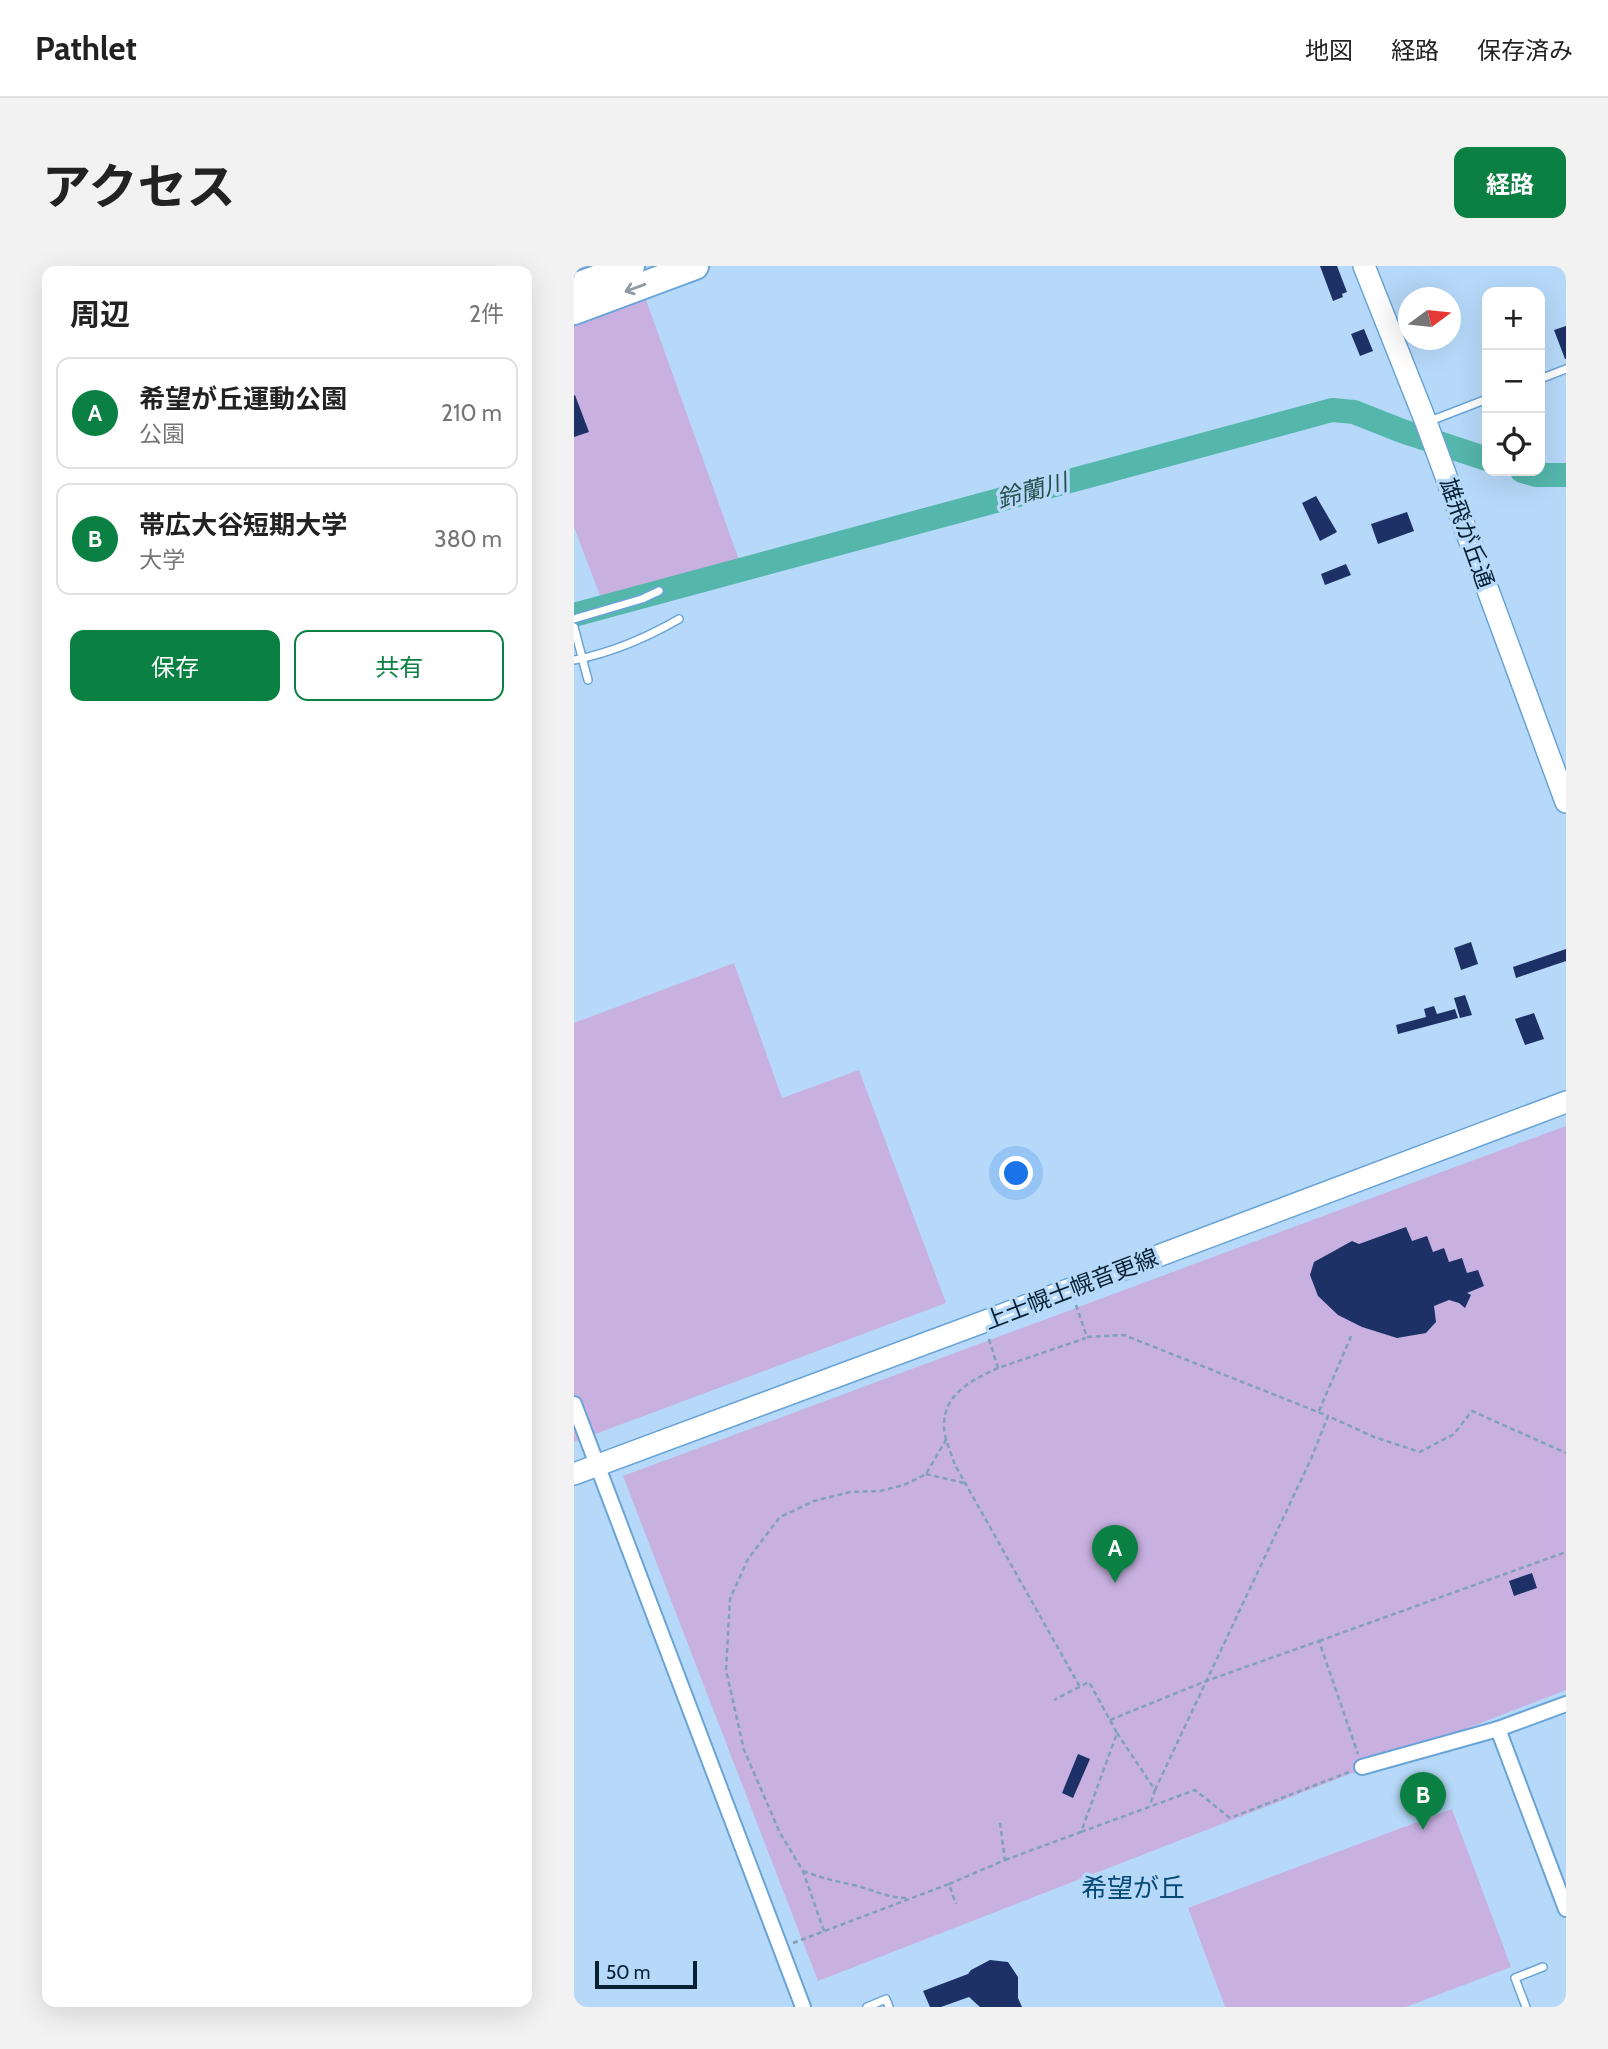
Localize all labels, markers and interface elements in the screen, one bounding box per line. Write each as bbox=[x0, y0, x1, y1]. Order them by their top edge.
text: Pathlet bbox=[35, 28, 137, 68]
text: 地図 bbox=[1305, 36, 1353, 65]
text: 経路 bbox=[1391, 36, 1439, 65]
text: 保存済み bbox=[1477, 36, 1573, 65]
button: 経路 bbox=[1454, 147, 1566, 218]
text: アクセス bbox=[42, 157, 236, 216]
one-way arrow bbox=[624, 283, 646, 296]
north arrow bbox=[1398, 287, 1461, 350]
map controls bbox=[1482, 287, 1545, 476]
button: + bbox=[1482, 287, 1545, 350]
text: 周辺 bbox=[70, 296, 130, 333]
text: 2件 bbox=[469, 300, 504, 328]
button: − bbox=[1482, 350, 1545, 413]
text: 希望が丘運動公園 bbox=[139, 383, 347, 415]
text: A bbox=[88, 399, 102, 427]
text: 210 m bbox=[441, 399, 502, 427]
button: locate bbox=[1482, 413, 1545, 476]
text: 公園 bbox=[139, 420, 185, 448]
water label: 鈴蘭川 bbox=[993, 466, 1073, 514]
street label: 雄飛が丘通 bbox=[1434, 474, 1500, 592]
text: 帯広大谷短期大学 bbox=[139, 509, 347, 541]
text: B bbox=[88, 525, 102, 553]
text: 380 m bbox=[434, 525, 502, 553]
text: 大学 bbox=[139, 546, 185, 574]
button: 保存 bbox=[70, 630, 280, 701]
button: 共有 bbox=[294, 630, 504, 701]
your location bbox=[999, 1156, 1033, 1190]
street label: 上士幌士幌音更線 bbox=[980, 1243, 1162, 1335]
pin: A bbox=[1092, 1525, 1138, 1583]
pin: B bbox=[1400, 1772, 1446, 1830]
district label: 希望が丘 bbox=[1081, 1872, 1185, 1904]
scale bar bbox=[595, 1958, 696, 1990]
text: 50 m bbox=[606, 1961, 650, 1984]

